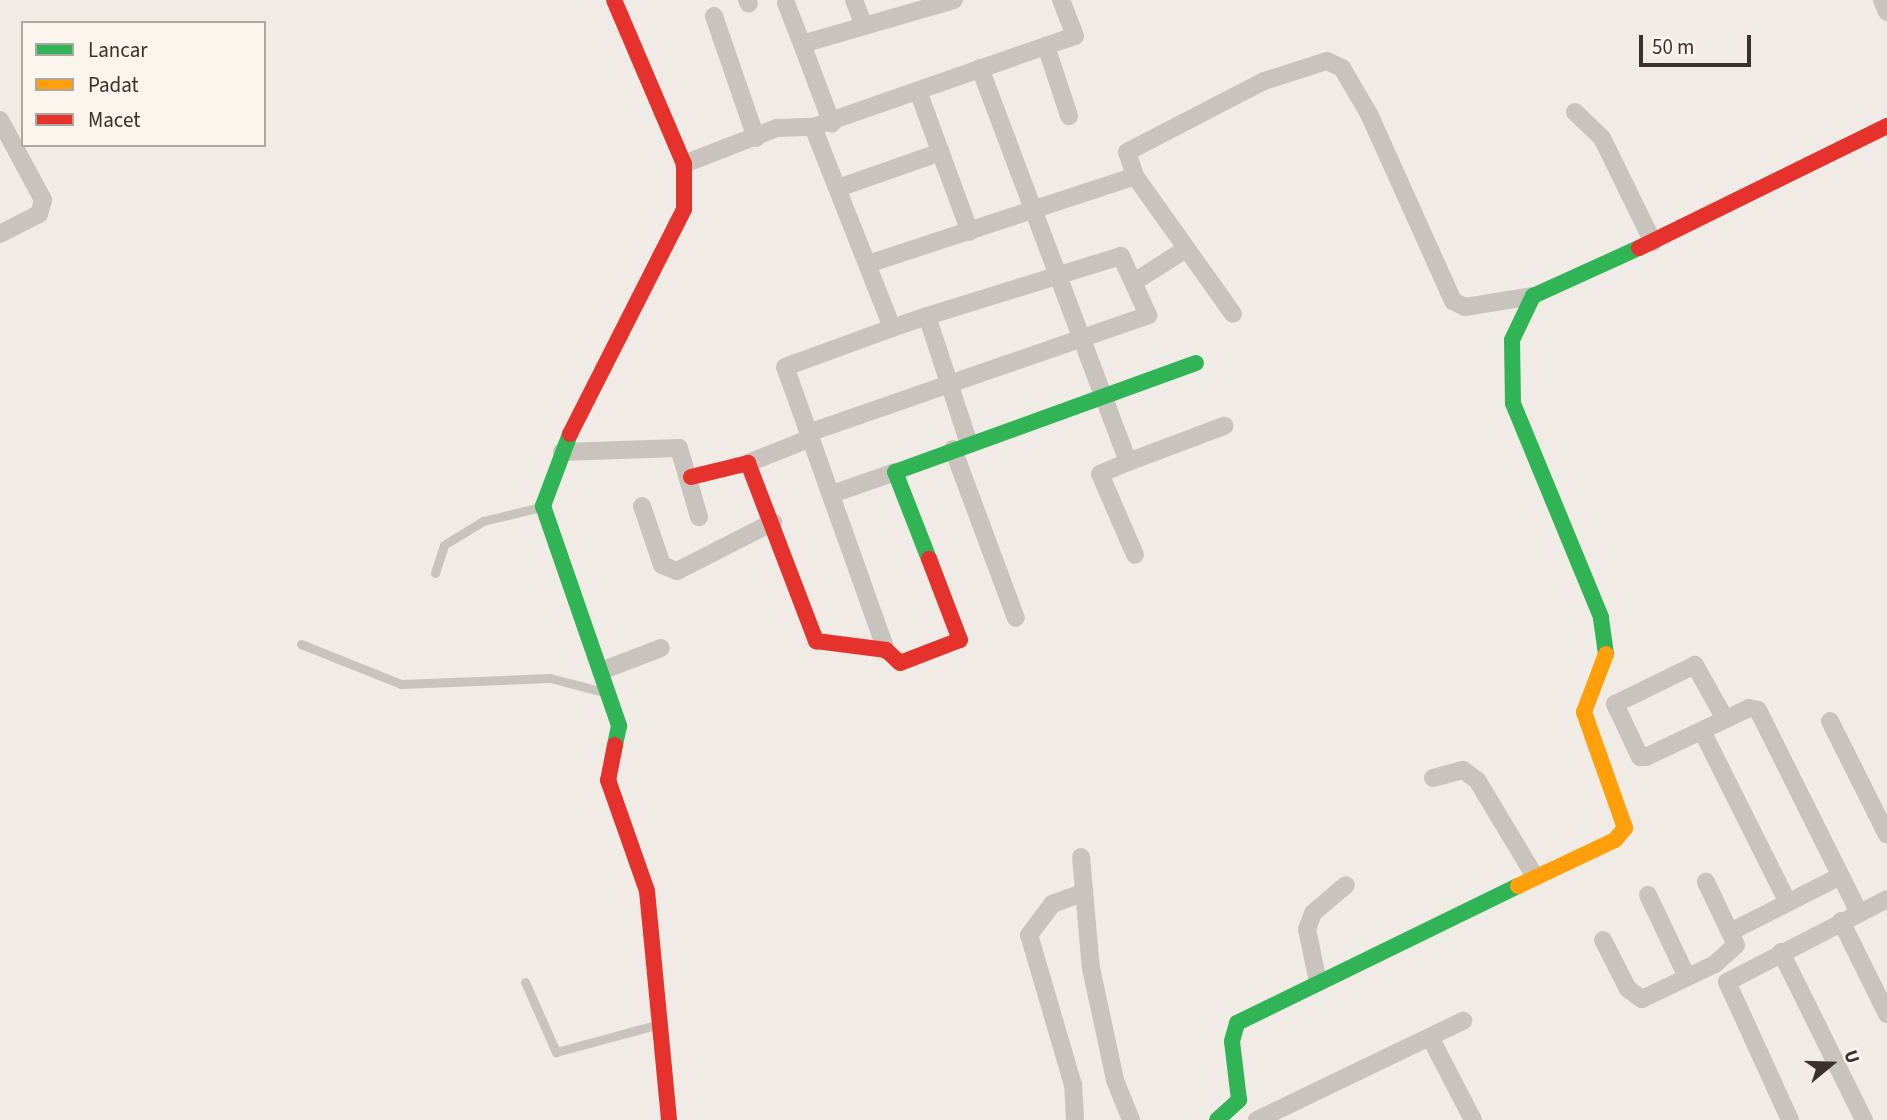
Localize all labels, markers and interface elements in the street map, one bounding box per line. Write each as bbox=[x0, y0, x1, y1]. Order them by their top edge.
legend bbox=[21, 21, 266, 147]
scale bar bbox=[1642, 21, 1754, 65]
text: 50 m bbox=[1652, 32, 1694, 62]
text: Lancar bbox=[88, 35, 148, 65]
text: Padat bbox=[88, 70, 139, 100]
text: Macet bbox=[88, 105, 140, 135]
north arrow bbox=[1796, 1029, 1866, 1099]
text: U bbox=[1837, 1047, 1866, 1067]

